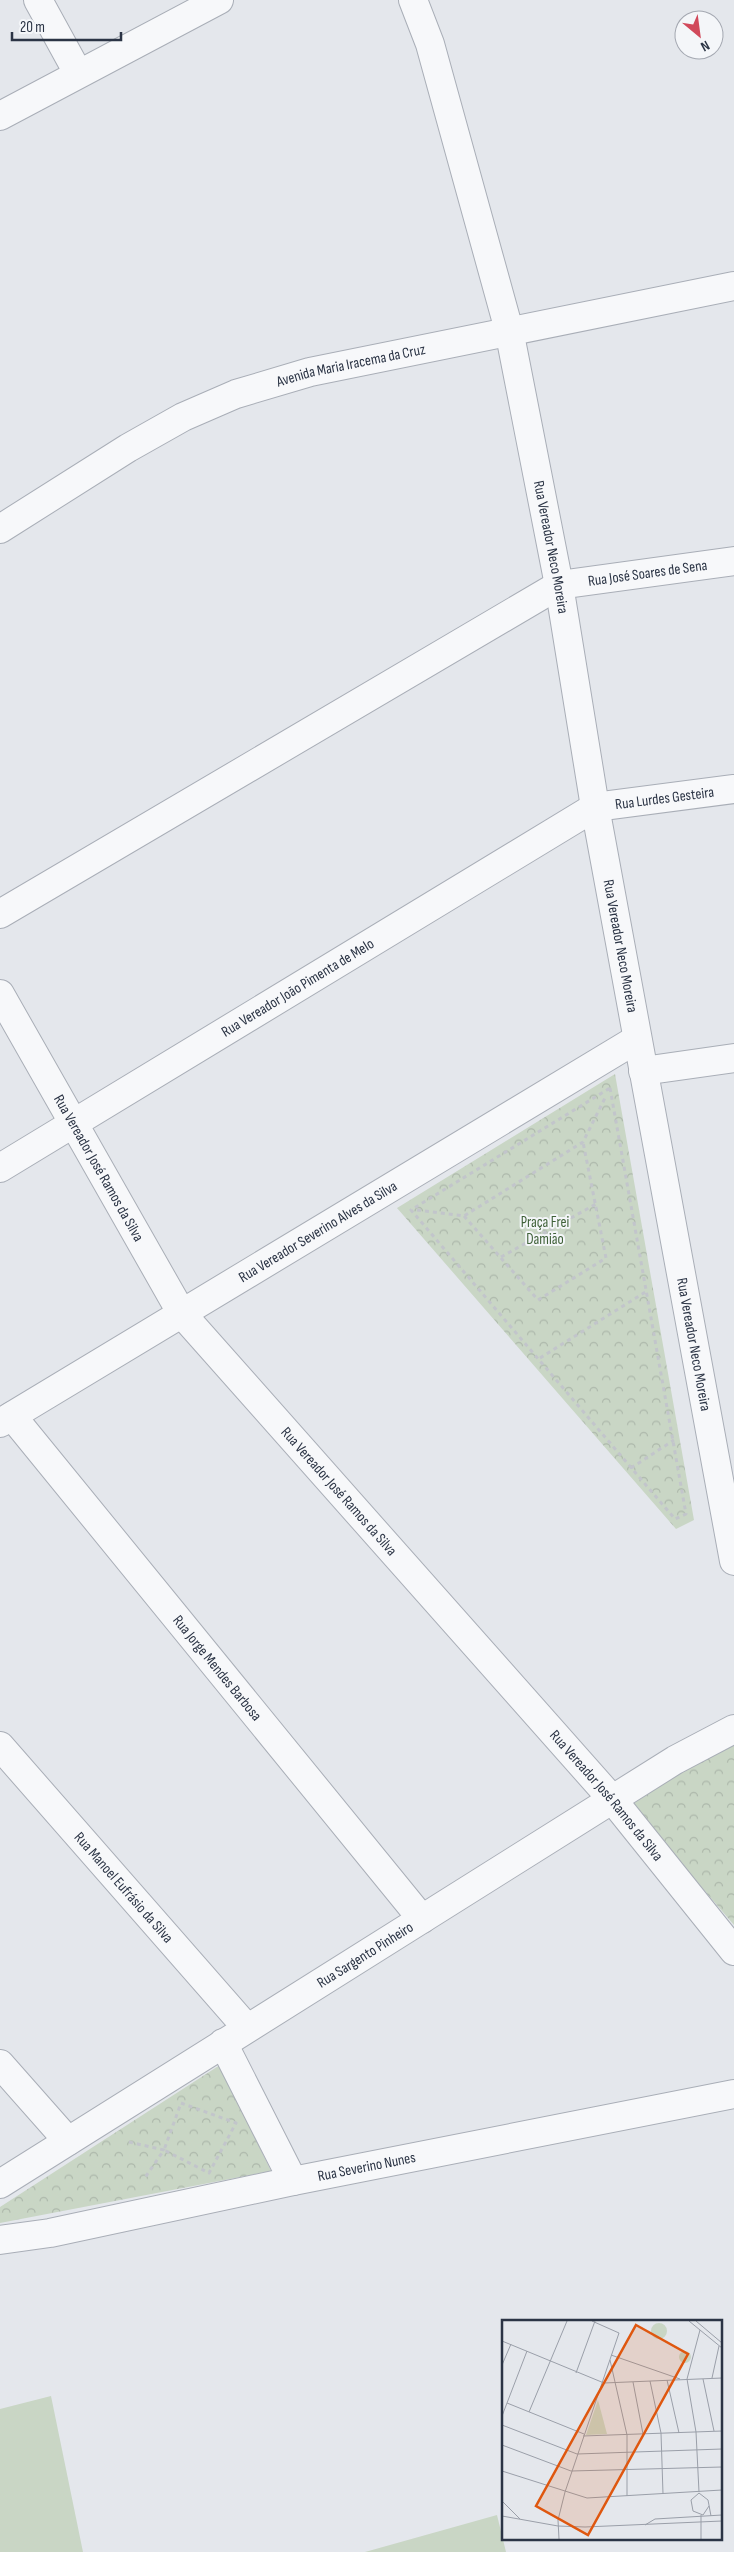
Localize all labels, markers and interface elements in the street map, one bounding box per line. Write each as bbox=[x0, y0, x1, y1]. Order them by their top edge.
scale bar bbox=[12, 10, 121, 42]
north arrow bbox=[674, 10, 724, 60]
text: 20 m bbox=[20, 18, 45, 37]
text: N bbox=[698, 37, 712, 55]
street label: Avenida Maria Iracema da Cruz bbox=[273, 339, 428, 391]
street label: Rua Vereador Neco Moreira bbox=[529, 479, 573, 615]
street label: Rua José Soares de Sena bbox=[587, 555, 709, 590]
street label: Rua Lurdes Gesteira bbox=[614, 782, 715, 814]
street label: Rua Vereador Neco Moreira bbox=[599, 878, 642, 1014]
street label: Rua Vereador João Pimenta de Melo bbox=[218, 934, 377, 1041]
street label: Rua Vereador José Ramos da Silva bbox=[50, 1091, 148, 1245]
street label: Rua Vereador Severino Alves da Silva bbox=[235, 1176, 401, 1287]
park label: Praça Frei Damião bbox=[521, 1213, 570, 1249]
street label: Rua Vereador Neco Moreira bbox=[672, 1276, 716, 1413]
street label: Rua Vereador José Ramos da Silva bbox=[277, 1423, 401, 1560]
street label: Rua Jorge Mendes Barbosa bbox=[169, 1611, 266, 1725]
street label: Rua Vereador José Ramos da Silva bbox=[546, 1726, 668, 1865]
street label: Rua Manoel Eufrásio da Silva bbox=[70, 1828, 178, 1947]
street label: Rua Sargento Pinheiro bbox=[313, 1917, 417, 1992]
street label: Rua Severino Nunes bbox=[316, 2148, 417, 2185]
inset map bbox=[502, 2320, 722, 2540]

